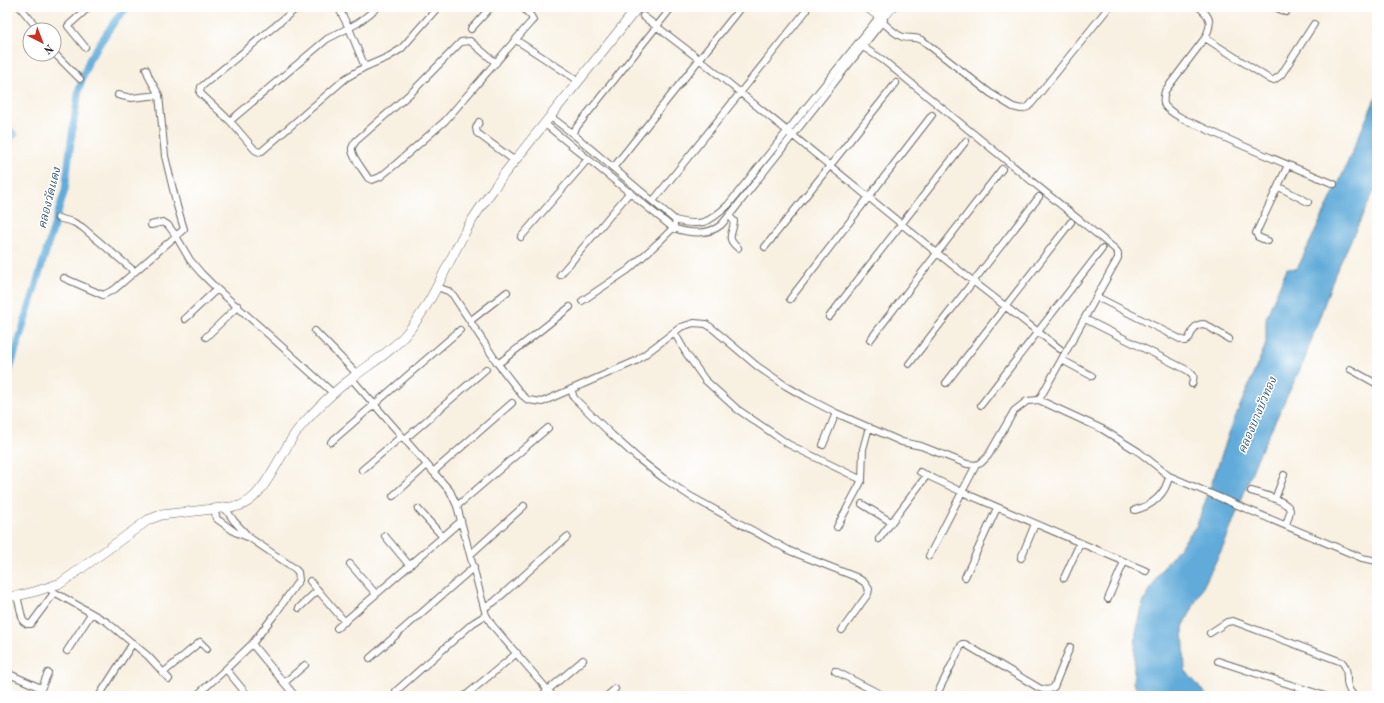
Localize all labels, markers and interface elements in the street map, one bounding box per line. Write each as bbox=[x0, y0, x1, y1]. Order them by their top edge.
north arrow bbox=[22, 22, 62, 62]
text: N bbox=[40, 41, 54, 56]
water label: คลองวัดแดง bbox=[36, 165, 64, 230]
water label: คลองบางบัวทอง bbox=[1236, 374, 1280, 455]

